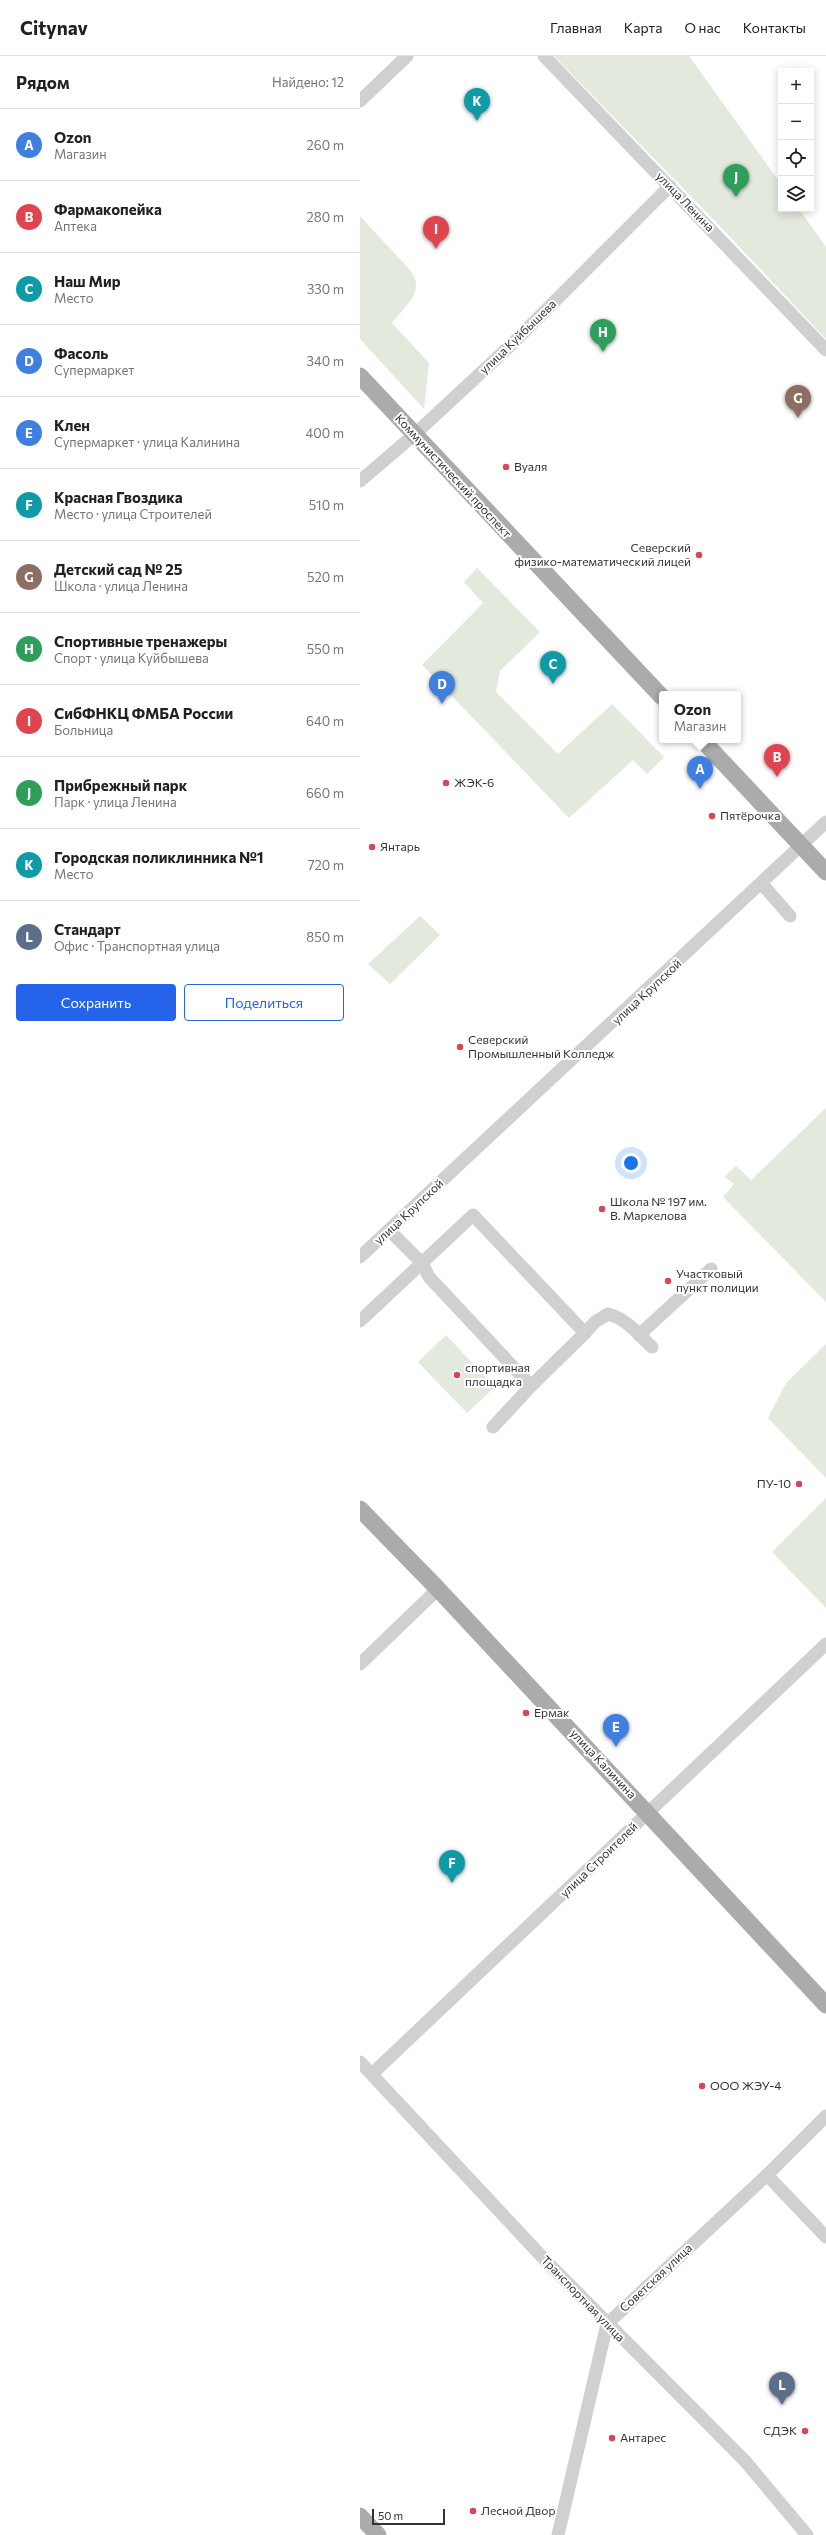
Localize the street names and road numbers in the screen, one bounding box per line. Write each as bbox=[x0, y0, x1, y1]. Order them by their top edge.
street label: улица Ленина bbox=[654, 169, 718, 234]
street label: улица Куйбышева bbox=[476, 296, 558, 376]
street label: Коммунистический проспект bbox=[393, 411, 515, 540]
street label: улица Крупской bbox=[609, 956, 684, 1027]
street label: улица Крупской bbox=[371, 1176, 446, 1247]
street label: улица Калинина bbox=[568, 1726, 640, 1801]
street label: улица Строителей bbox=[557, 1819, 640, 1900]
street label: Советская улица bbox=[616, 2240, 694, 2314]
street label: Транспортная улица bbox=[539, 2253, 628, 2344]

